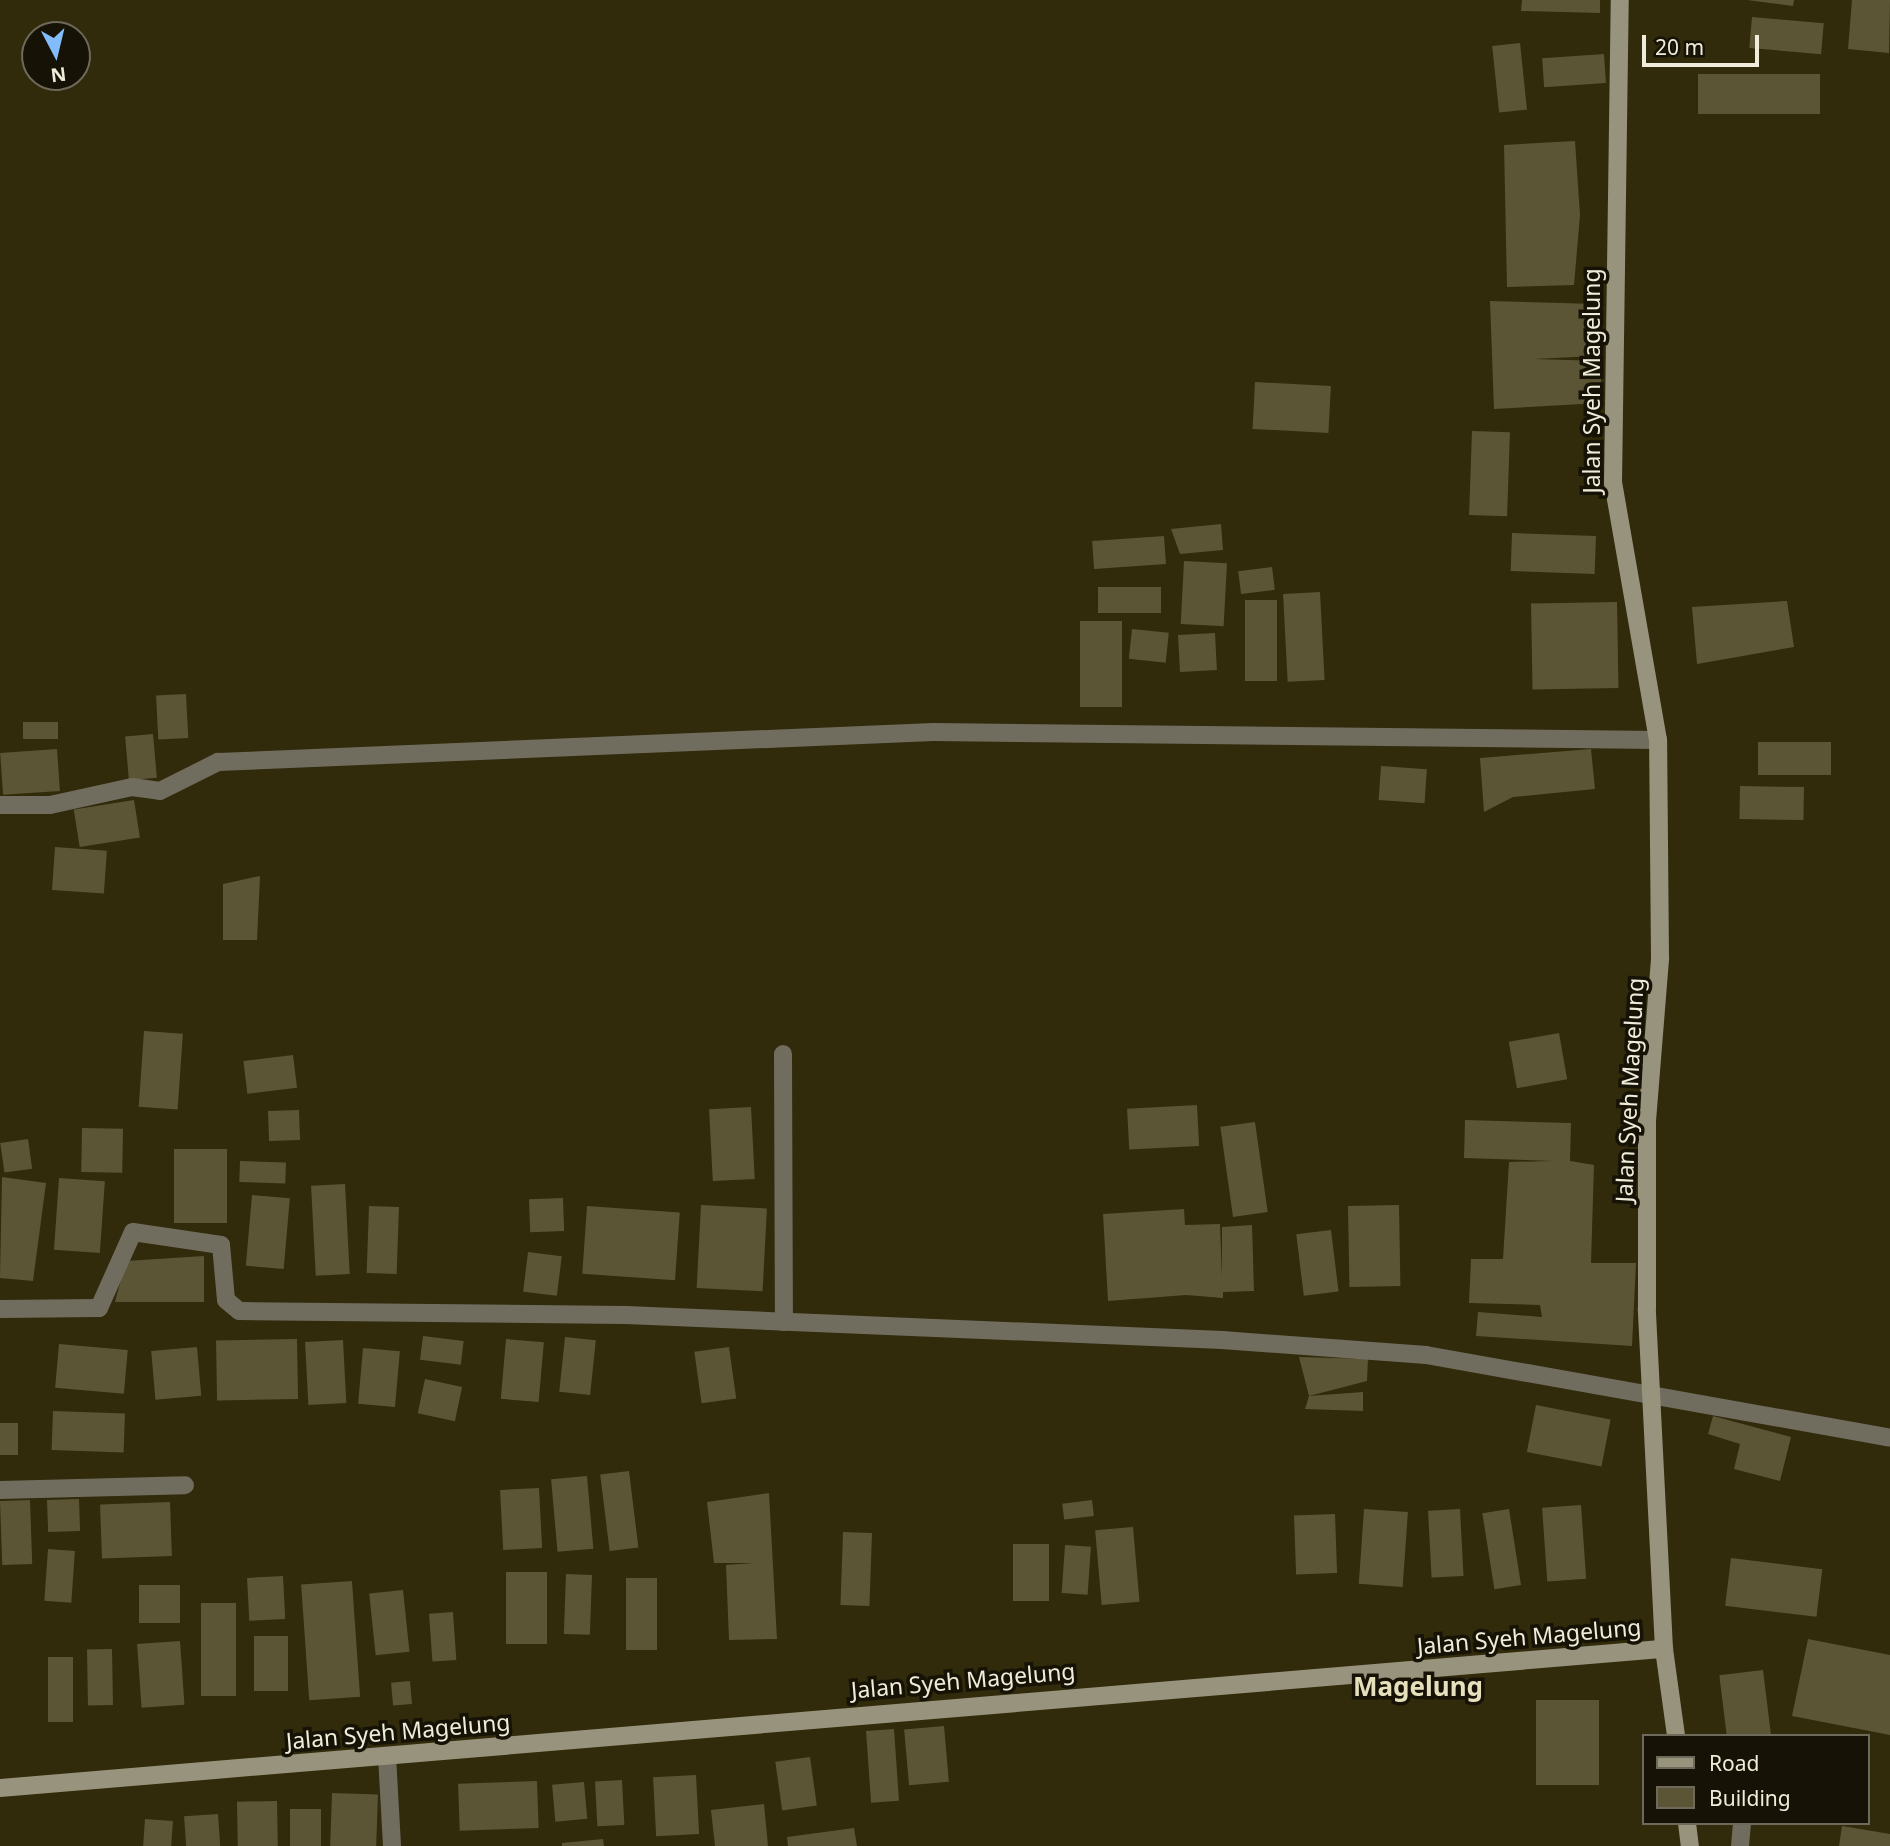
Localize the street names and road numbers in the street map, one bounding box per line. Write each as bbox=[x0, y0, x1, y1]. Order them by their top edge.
street label: Jalan Syeh Magelung bbox=[1577, 268, 1605, 494]
street label: Jalan Syeh Magelung bbox=[1609, 977, 1649, 1203]
street label: Jalan Syeh Magelung bbox=[1416, 1612, 1642, 1660]
street label: Jalan Syeh Magelung bbox=[850, 1656, 1076, 1704]
street label: Jalan Syeh Magelung bbox=[285, 1707, 511, 1755]

